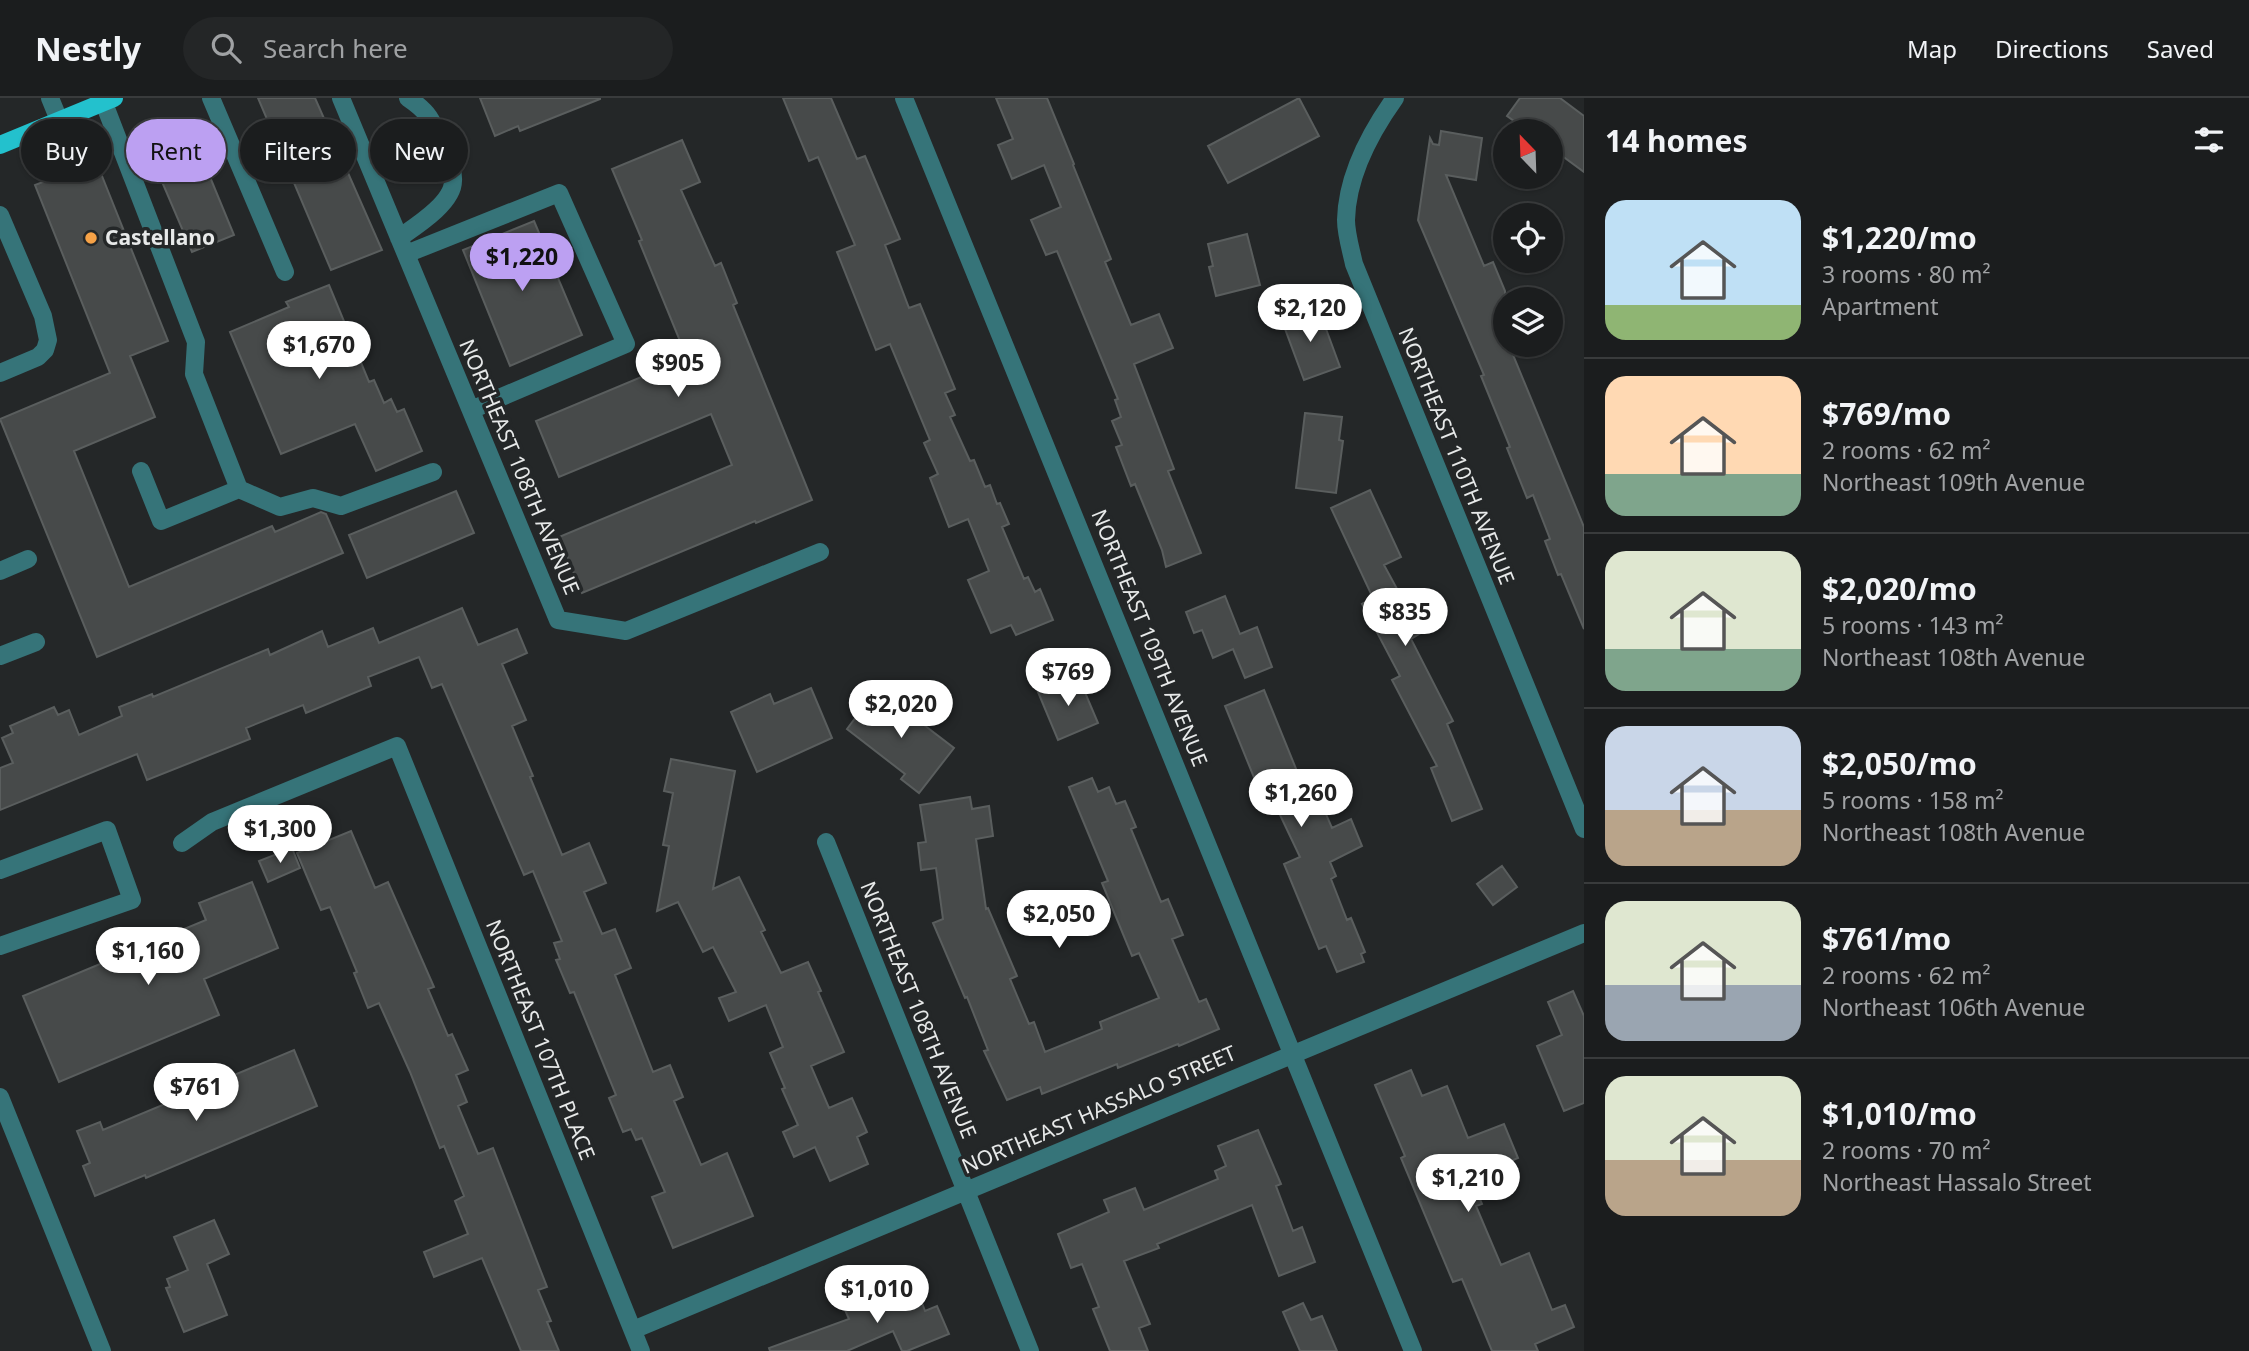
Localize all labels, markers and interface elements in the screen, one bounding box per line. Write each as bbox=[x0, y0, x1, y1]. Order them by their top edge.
search box bbox=[183, 17, 673, 80]
text: Nestly bbox=[35, 26, 141, 71]
icon: search bbox=[207, 29, 245, 67]
text: Search here bbox=[263, 30, 408, 66]
text: Map bbox=[1907, 32, 1957, 65]
text: Directions bbox=[1995, 32, 2109, 65]
text: Saved bbox=[2147, 32, 2214, 65]
chip: Buy bbox=[21, 119, 112, 182]
chip: Rent bbox=[126, 119, 226, 182]
chip: Filters bbox=[240, 119, 356, 182]
chip: New bbox=[370, 119, 468, 182]
north arrow bbox=[1493, 119, 1563, 189]
map controls bbox=[1493, 119, 1563, 357]
text: 14 homes bbox=[1605, 120, 1748, 161]
icon: filters bbox=[2190, 121, 2228, 159]
button: locate bbox=[1493, 203, 1563, 273]
text: $1,220/mo bbox=[1822, 217, 1977, 258]
place label: Castellano bbox=[105, 223, 215, 251]
icon: home bbox=[1661, 228, 1745, 312]
marker: Castellano bbox=[83, 230, 99, 246]
pin: $1,220 bbox=[465, 234, 579, 293]
text: $1,220 bbox=[486, 240, 558, 272]
text: 3 rooms · 80 m² bbox=[1822, 258, 1991, 290]
pin: $2,120 bbox=[1253, 285, 1367, 344]
button: layers bbox=[1493, 287, 1563, 357]
text: Apartment bbox=[1822, 290, 1939, 322]
text: $2,120 bbox=[1274, 291, 1346, 323]
pin: $1,670 bbox=[262, 322, 376, 381]
street label: NORTHEAST 110TH AVENUE bbox=[1392, 323, 1521, 588]
text: $1,670 bbox=[283, 328, 355, 360]
street label: NORTHEAST 108TH AVENUE bbox=[453, 335, 587, 599]
pin: $905 bbox=[637, 340, 719, 399]
text: $905 bbox=[652, 346, 704, 378]
text: $769/mo bbox=[1822, 393, 1951, 434]
icon: home bbox=[1661, 404, 1745, 488]
text: 2 rooms · 62 m² bbox=[1822, 434, 1991, 466]
text: Northeast 109th Avenue bbox=[1822, 466, 2085, 498]
street label: NORTHEAST 109TH AVENUE bbox=[1085, 505, 1214, 770]
text: $2,020/mo bbox=[1822, 568, 1977, 609]
icon: home bbox=[1661, 579, 1745, 663]
pin: $835 bbox=[1364, 588, 1446, 648]
text: $835 bbox=[1379, 595, 1431, 627]
text: 5 rooms · 143 m² bbox=[1822, 609, 2004, 641]
text: Northeast 108th Avenue bbox=[1822, 641, 2085, 673]
pin: $769 bbox=[1027, 648, 1109, 708]
text: $769 bbox=[1042, 655, 1094, 687]
pin: $2,020 bbox=[844, 680, 958, 740]
text: $2,020 bbox=[865, 687, 937, 719]
text: $2,050/mo bbox=[1822, 743, 1977, 784]
icon: home bbox=[1661, 754, 1745, 838]
pin: $1,260 bbox=[1244, 770, 1358, 829]
text: $1,260 bbox=[1265, 776, 1337, 808]
text: 5 rooms · 158 m² bbox=[1822, 784, 2004, 816]
pin: $1,300 bbox=[223, 806, 337, 865]
text: $1,300 bbox=[244, 812, 316, 844]
text: Northeast 108th Avenue bbox=[1822, 816, 2085, 848]
street label: NORTHEAST 108TH AVENUE bbox=[854, 877, 983, 1142]
pin: $2,050 bbox=[1002, 890, 1116, 950]
text: $2,050 bbox=[1023, 897, 1095, 929]
street label: NORTHEAST 107TH PLACE bbox=[480, 915, 602, 1164]
text: $761/mo bbox=[1822, 918, 1951, 959]
pin: $1,160 bbox=[91, 928, 205, 987]
icon: home bbox=[1661, 929, 1745, 1013]
text: $1,160 bbox=[112, 934, 184, 966]
text: 2 rooms · 62 m² bbox=[1822, 959, 1991, 991]
text: Northeast 106th Avenue bbox=[1822, 991, 2085, 1023]
street label: NORTHEAST HASSALO STREET bbox=[957, 1038, 1240, 1180]
pin: $761 bbox=[155, 1063, 237, 1123]
text: $761 bbox=[170, 1070, 222, 1102]
text: $1,010/mo bbox=[1822, 1093, 1977, 1134]
icon: home bbox=[1661, 1104, 1745, 1188]
text: 2 rooms · 70 m² bbox=[1822, 1134, 1991, 1166]
pin: $1,210 bbox=[1411, 1154, 1525, 1214]
text: $1,210 bbox=[1432, 1161, 1504, 1193]
text: Northeast Hassalo Street bbox=[1822, 1166, 2092, 1198]
pin: $1,010 bbox=[820, 1266, 934, 1325]
text: $1,010 bbox=[841, 1272, 913, 1304]

